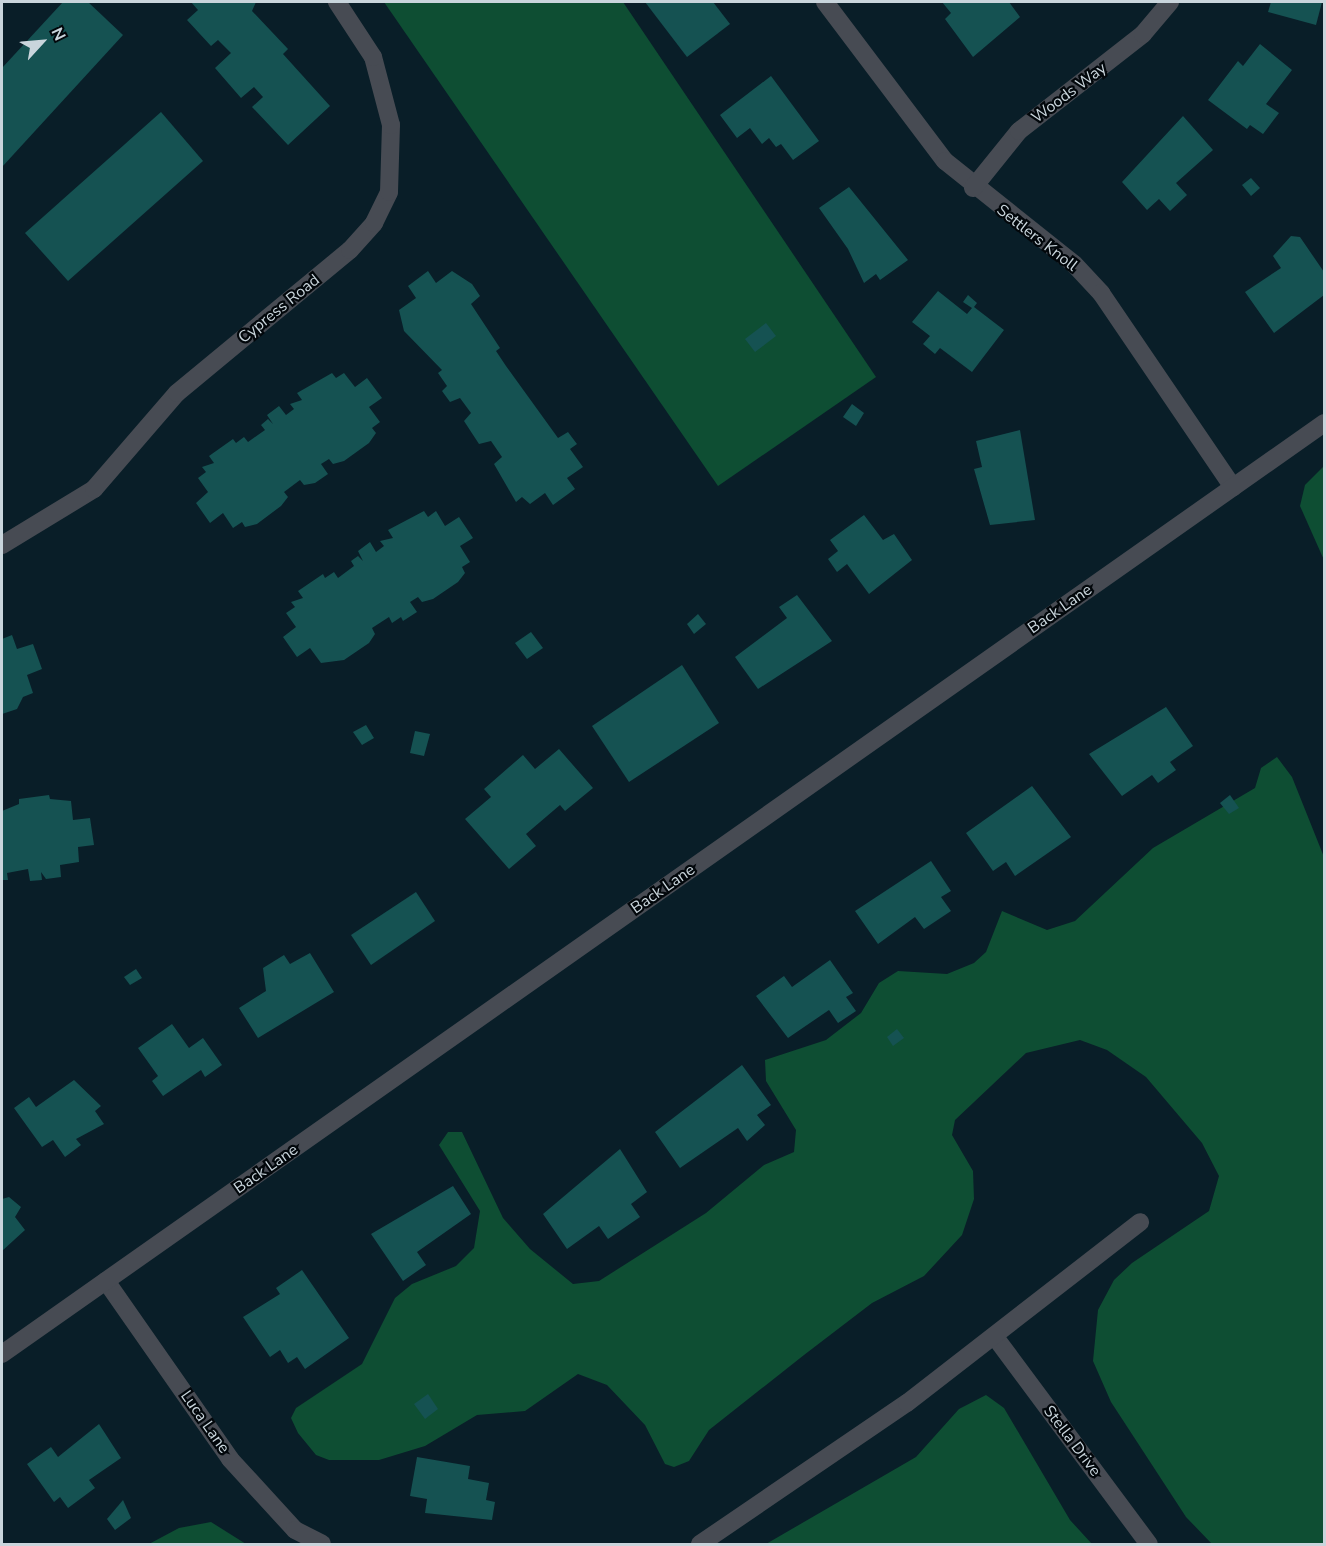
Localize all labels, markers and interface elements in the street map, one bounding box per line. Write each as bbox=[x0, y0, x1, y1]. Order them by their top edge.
north arrow bbox=[12, 12, 72, 72]
text: N bbox=[46, 24, 71, 44]
street label: Woods Way bbox=[1028, 59, 1110, 127]
street label: Settlers Knoll bbox=[993, 200, 1081, 276]
street label: Cypress Road bbox=[235, 270, 323, 348]
street label: Back Lane bbox=[1024, 580, 1096, 638]
street label: Back Lane bbox=[627, 860, 699, 918]
street label: Back Lane bbox=[230, 1140, 302, 1198]
street label: Luca Lane bbox=[176, 1387, 234, 1457]
street label: Stella Drive bbox=[1039, 1402, 1105, 1480]

